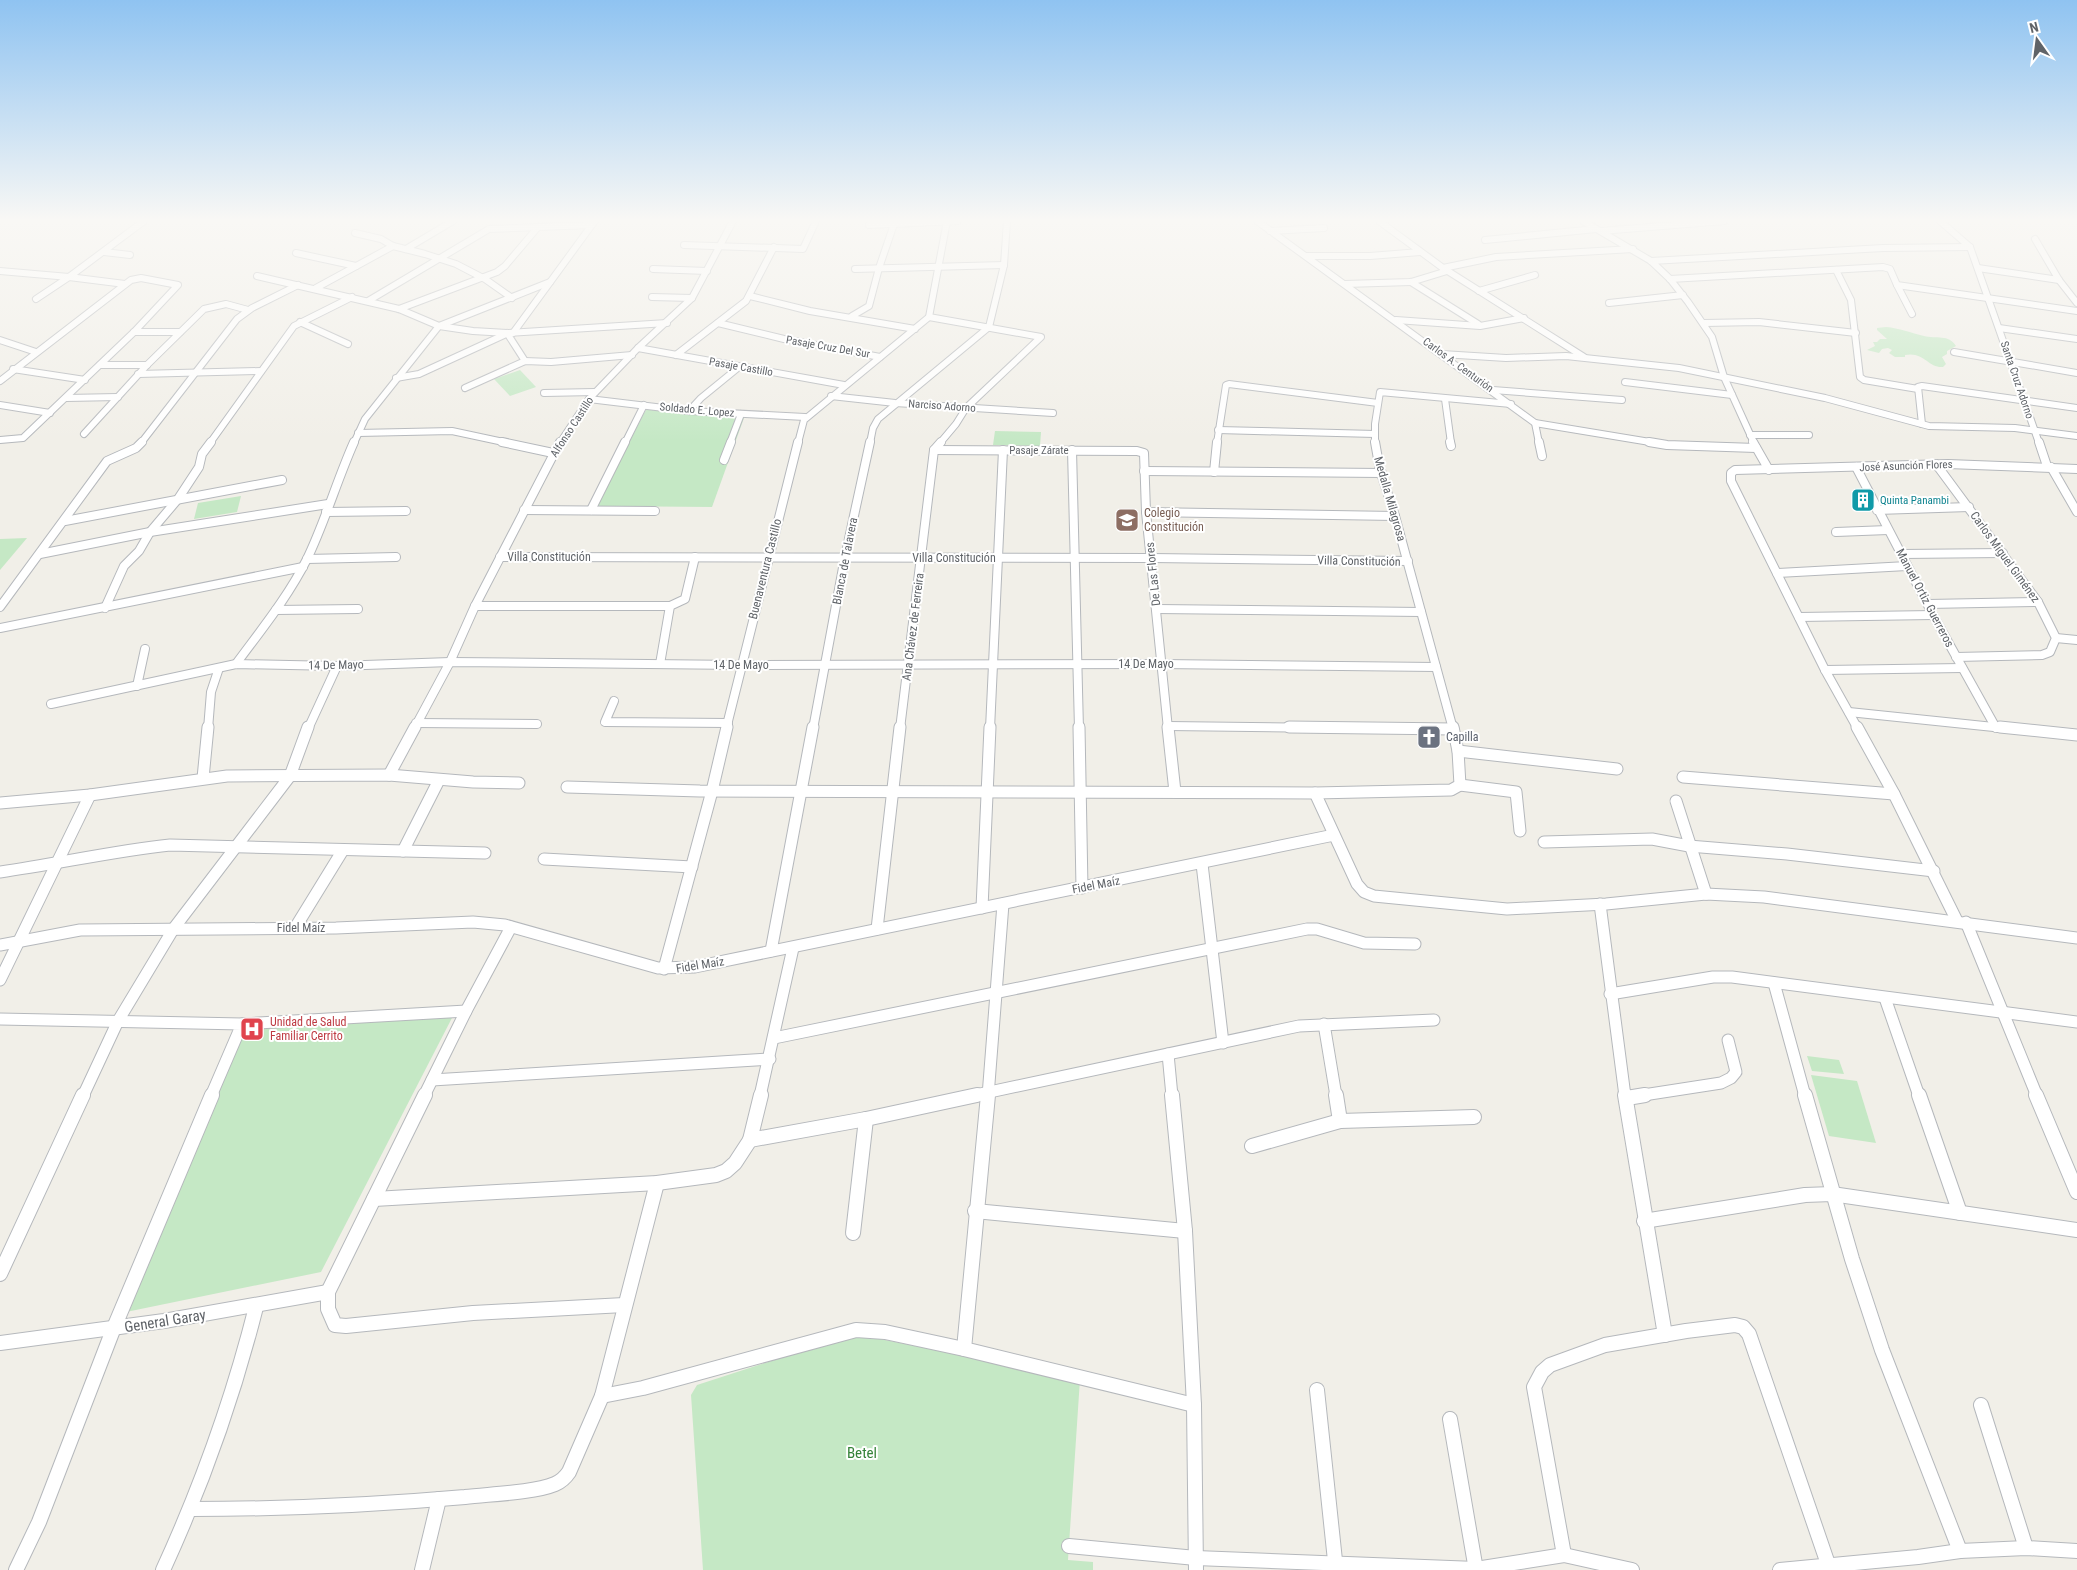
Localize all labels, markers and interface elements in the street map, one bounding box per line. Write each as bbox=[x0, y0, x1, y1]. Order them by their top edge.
north arrow bbox=[2012, 15, 2062, 65]
text: N bbox=[2028, 19, 2040, 36]
street label: Pasaje Cruz Del Sur bbox=[785, 333, 872, 361]
street label: Carlos A. Centurión bbox=[1420, 335, 1496, 395]
street label: Santa Cruz Adorno bbox=[1998, 340, 2037, 421]
street label: Pasaje Castillo bbox=[708, 355, 774, 379]
street label: Alfonso Castillo bbox=[548, 394, 597, 460]
street label: Narciso Adorno bbox=[908, 397, 977, 415]
street label: Soldado E. Lopez bbox=[659, 400, 735, 420]
street label: Pasaje Zárate bbox=[1009, 444, 1069, 457]
street label: Medalla Milagrosa bbox=[1371, 455, 1409, 543]
street label: José Asunción Flores bbox=[1859, 458, 1953, 474]
building icon: Quinta Panambi bbox=[1850, 487, 1876, 513]
place label: Quinta Panambi bbox=[1880, 494, 1949, 507]
place label: Colegio Constitución bbox=[1144, 506, 1204, 534]
school or university icon: Colegio Constitución bbox=[1114, 507, 1140, 533]
street label: Carlos Miguel Giménez bbox=[1967, 509, 2043, 605]
street label: Blanca de Talavera bbox=[830, 516, 860, 606]
street label: Buenaventura Castillo bbox=[746, 517, 784, 621]
street label: De Las Flores bbox=[1143, 541, 1163, 607]
street label: Manuel Ortiz Guerreros bbox=[1893, 546, 1957, 650]
street label: Villa Constitución bbox=[507, 550, 591, 564]
street label: Villa Constitución bbox=[912, 551, 996, 565]
street label: Villa Constitución bbox=[1317, 553, 1401, 569]
street label: Ana Chávez de Ferreira bbox=[899, 572, 927, 682]
street label: 14 De Mayo bbox=[1118, 657, 1174, 671]
street label: 14 De Mayo bbox=[308, 658, 364, 672]
street label: 14 De Mayo bbox=[713, 658, 769, 672]
church icon: Capilla bbox=[1416, 724, 1442, 750]
place label: Capilla bbox=[1446, 730, 1479, 744]
street label: Fidel Maíz bbox=[1071, 874, 1121, 896]
street label: Fidel Maíz bbox=[277, 921, 325, 935]
street label: Fidel Maíz bbox=[675, 954, 725, 976]
place label: Unidad de Salud Familiar Cerrito bbox=[270, 1015, 347, 1043]
hospital icon: Unidad de Salud Familiar Cerrito bbox=[239, 1016, 265, 1042]
street label: General Garay bbox=[123, 1306, 207, 1336]
park label: Betel bbox=[847, 1444, 877, 1462]

